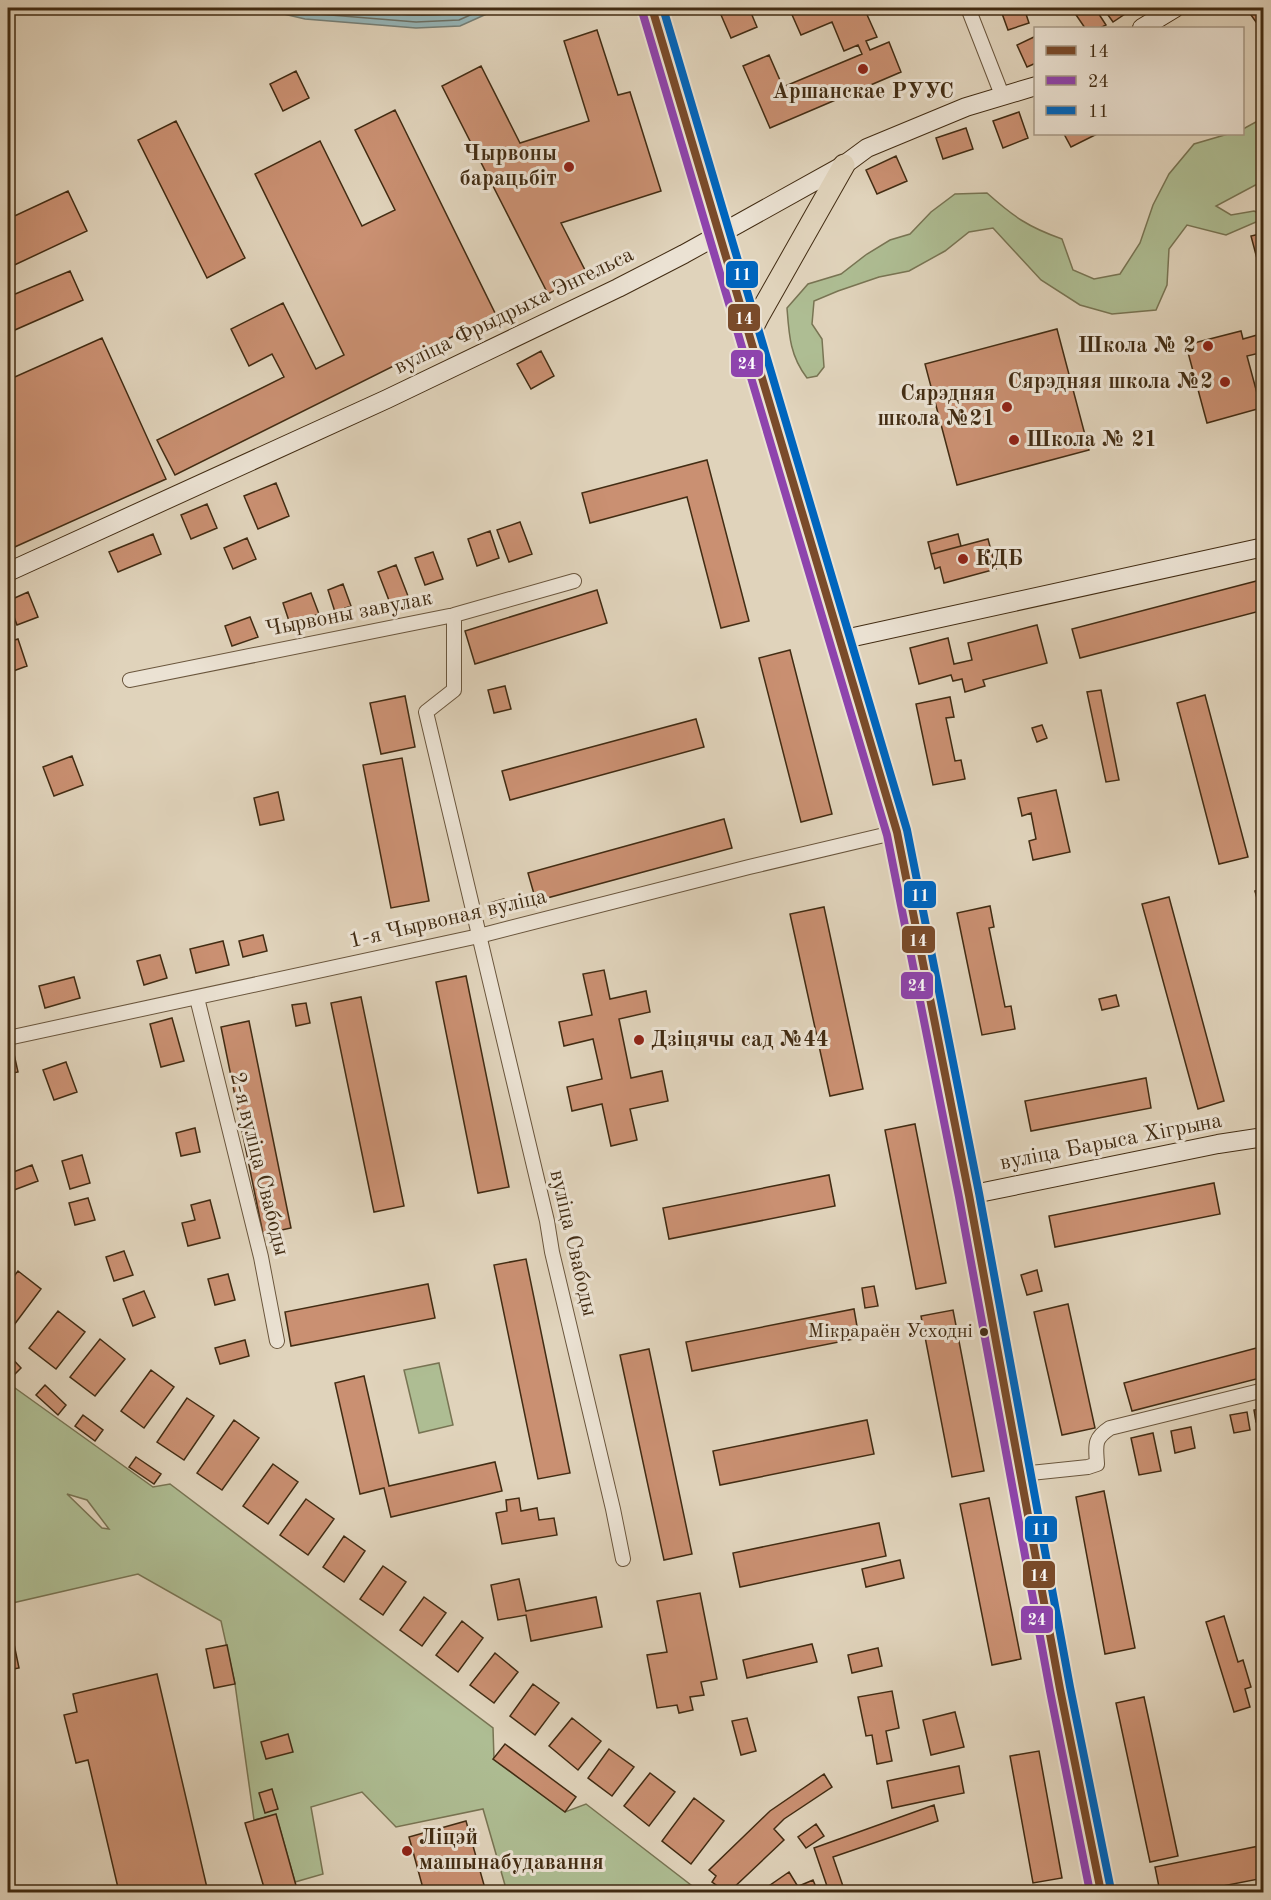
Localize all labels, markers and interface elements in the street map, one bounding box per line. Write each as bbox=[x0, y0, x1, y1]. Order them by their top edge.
legend bbox=[1034, 27, 1244, 135]
text: 14 bbox=[1088, 43, 1109, 61]
marker: Аршанскае РУУС bbox=[856, 62, 870, 76]
text: 24 bbox=[1088, 73, 1109, 91]
place label: Аршанскае РУУС bbox=[772, 81, 954, 103]
text: 11 bbox=[1088, 103, 1109, 121]
place label: Чырвоны барацьбіт bbox=[460, 143, 557, 190]
marker: Чырвоны барацьбіт bbox=[562, 160, 576, 174]
street label: вуліца Фрыдрыха Энгельса bbox=[391, 243, 637, 379]
line badge: 11 bbox=[725, 260, 759, 289]
text: 11 bbox=[733, 268, 751, 284]
line badge: 14 bbox=[727, 303, 761, 332]
text: 14 bbox=[735, 312, 753, 328]
place label: Школа № 2 bbox=[1078, 335, 1196, 357]
marker: Школа № 2 bbox=[1201, 339, 1215, 353]
line badge: 24 bbox=[730, 349, 764, 378]
text: 24 bbox=[738, 357, 756, 373]
place label: Сярэдняя школа №2 bbox=[1007, 371, 1213, 393]
marker: Сярэдняя школа №2 bbox=[1218, 375, 1232, 389]
place label: Сярэдняя школа №21 bbox=[878, 383, 995, 430]
marker: Сярэдняя школа №21 bbox=[1000, 400, 1014, 414]
place label: Школа № 21 bbox=[1026, 429, 1157, 451]
marker: Школа № 21 bbox=[1007, 433, 1021, 447]
place label: КДБ bbox=[975, 548, 1023, 570]
marker: КДБ bbox=[956, 552, 970, 566]
street label: Чырвоны завулак bbox=[264, 587, 434, 641]
line badge: 11 bbox=[903, 880, 937, 909]
street label: 1-я Чырвоная вуліца bbox=[347, 885, 549, 952]
text: 11 bbox=[911, 889, 929, 905]
line badge: 14 bbox=[901, 925, 936, 954]
text: 14 bbox=[909, 934, 927, 950]
line badge: 24 bbox=[900, 971, 934, 1000]
text: 24 bbox=[908, 979, 926, 995]
place label: Дзіцячы сад №44 bbox=[651, 1029, 829, 1051]
marker: Дзіцячы сад №44 bbox=[632, 1033, 646, 1047]
street label: 2-я вуліца Свабоды bbox=[226, 1070, 292, 1258]
street label: вуліца Барыса Хігрына bbox=[998, 1110, 1224, 1174]
street label: вуліца Свабоды bbox=[545, 1168, 601, 1318]
place label: Мікрараён Усходні bbox=[808, 1322, 973, 1342]
marker: Мікрараён Усходні bbox=[978, 1326, 990, 1338]
line badge: 11 bbox=[1024, 1515, 1058, 1543]
text: 11 bbox=[1032, 1523, 1050, 1539]
line badge: 14 bbox=[1022, 1560, 1056, 1589]
text: 14 bbox=[1030, 1569, 1048, 1585]
line badge: 24 bbox=[1020, 1605, 1054, 1634]
text: 24 bbox=[1028, 1613, 1046, 1629]
place label: Ліцэй машынабудавання bbox=[419, 1827, 604, 1874]
marker: Ліцэй машынабудавання bbox=[400, 1844, 414, 1858]

